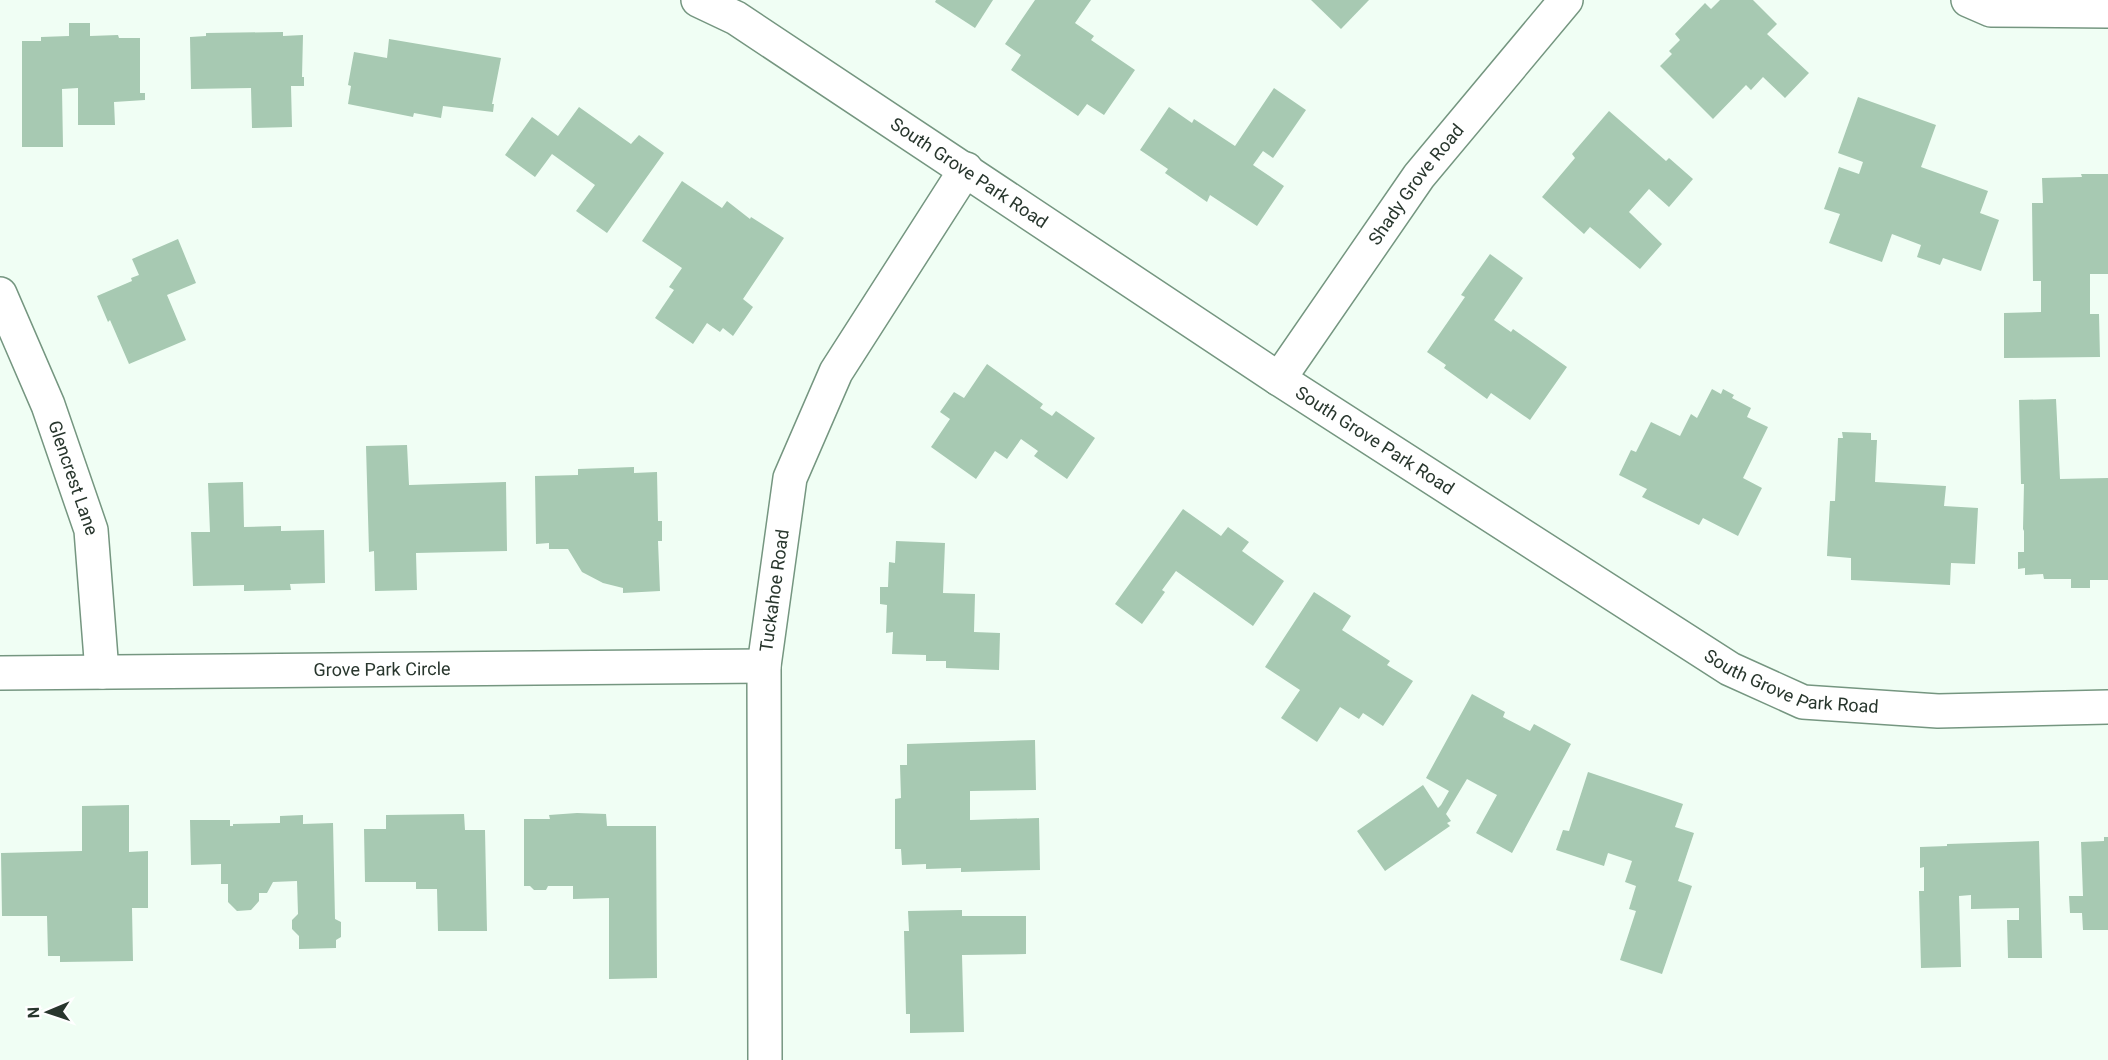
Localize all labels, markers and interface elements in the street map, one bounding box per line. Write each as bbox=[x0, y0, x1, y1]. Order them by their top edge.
street label: South Grove Park Road bbox=[887, 113, 1052, 232]
street label: Shady Grove Road bbox=[1364, 120, 1468, 249]
street label: South Grove Park Road bbox=[1292, 382, 1458, 499]
street label: Glencrest Lane bbox=[44, 418, 103, 538]
street label: Tuckahoe Road bbox=[755, 528, 793, 653]
street label: South Grove Park Road bbox=[1701, 644, 1879, 717]
street label: Grove Park Circle bbox=[313, 658, 451, 680]
north arrow bbox=[18, 982, 78, 1042]
text: N bbox=[24, 1007, 43, 1018]

